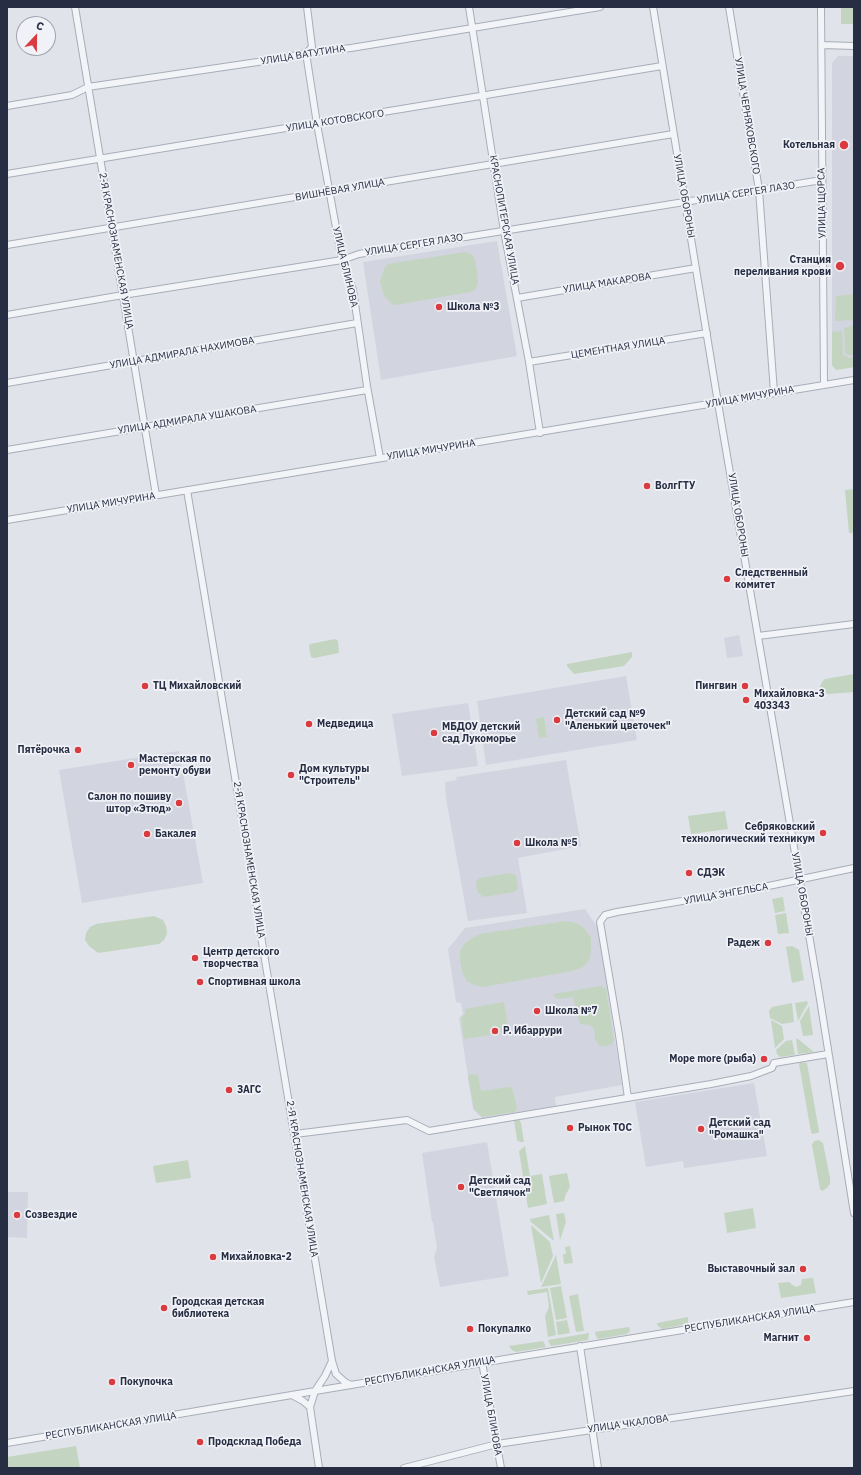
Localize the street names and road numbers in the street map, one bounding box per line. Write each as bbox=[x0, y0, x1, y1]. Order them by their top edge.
street label: УЛИЦА ВАТУТИНА bbox=[260, 42, 346, 68]
street label: УЛИЦА ЧЕРНЯХОВСКОГО bbox=[732, 57, 762, 175]
street label: УЛИЦА КОТОВСКОГО bbox=[285, 107, 385, 135]
street label: УЛИЦА ОБОРОНЫ bbox=[671, 153, 697, 239]
street label: КРАСНОПИТЕРСКАЯ УЛИЦА bbox=[487, 154, 521, 286]
street label: УЛИЦА ЩОРСА bbox=[815, 167, 829, 239]
street label: 2-Я КРАСНОЗНАМЕНСКАЯ УЛИЦА bbox=[96, 172, 136, 330]
street label: ВИШНЁВАЯ УЛИЦА bbox=[294, 176, 386, 204]
street label: УЛИЦА СЕРГЕЯ ЛАЗО bbox=[696, 179, 796, 207]
street label: УЛИЦА БЛИНОВА bbox=[330, 225, 360, 309]
street label: УЛИЦА СЕРГЕЯ ЛАЗО bbox=[364, 231, 464, 259]
street label: УЛИЦА МАКАРОВА bbox=[562, 270, 652, 296]
street label: УЛИЦА АДМИРАЛА НАХИМОВА bbox=[109, 334, 255, 372]
street label: ЦЕМЕНТНАЯ УЛИЦА bbox=[570, 335, 666, 361]
street label: УЛИЦА МИЧУРИНА bbox=[705, 383, 795, 411]
street label: УЛИЦА АДМИРАЛА УШАКОВА bbox=[117, 403, 257, 437]
street label: УЛИЦА МИЧУРИНА bbox=[386, 437, 476, 463]
street label: УЛИЦА ОБОРОНЫ bbox=[725, 472, 751, 558]
street label: УЛИЦА МИЧУРИНА bbox=[66, 490, 156, 516]
street label: 2-Я КРАСНОЗНАМЕНСКАЯ УЛИЦА bbox=[231, 781, 267, 939]
street label: УЛИЦА ОБОРОНЫ bbox=[789, 851, 815, 937]
street label: УЛИЦА ЭНГЕЛЬСА bbox=[683, 881, 769, 907]
street label: 2-Я КРАСНОЗНАМЕНСКАЯ УЛИЦА bbox=[284, 1100, 320, 1258]
street label: РЕСПУБЛИКАНСКАЯ УЛИЦА bbox=[684, 1303, 816, 1335]
street label: РЕСПУБЛИКАНСКАЯ УЛИЦА bbox=[364, 1354, 496, 1388]
street label: УЛИЦА БЛИНОВА bbox=[478, 1373, 504, 1457]
street label: РЕСПУБЛИКАНСКАЯ УЛИЦА bbox=[45, 1410, 177, 1442]
street label: УЛИЦА ЧКАЛОВА bbox=[587, 1412, 669, 1436]

